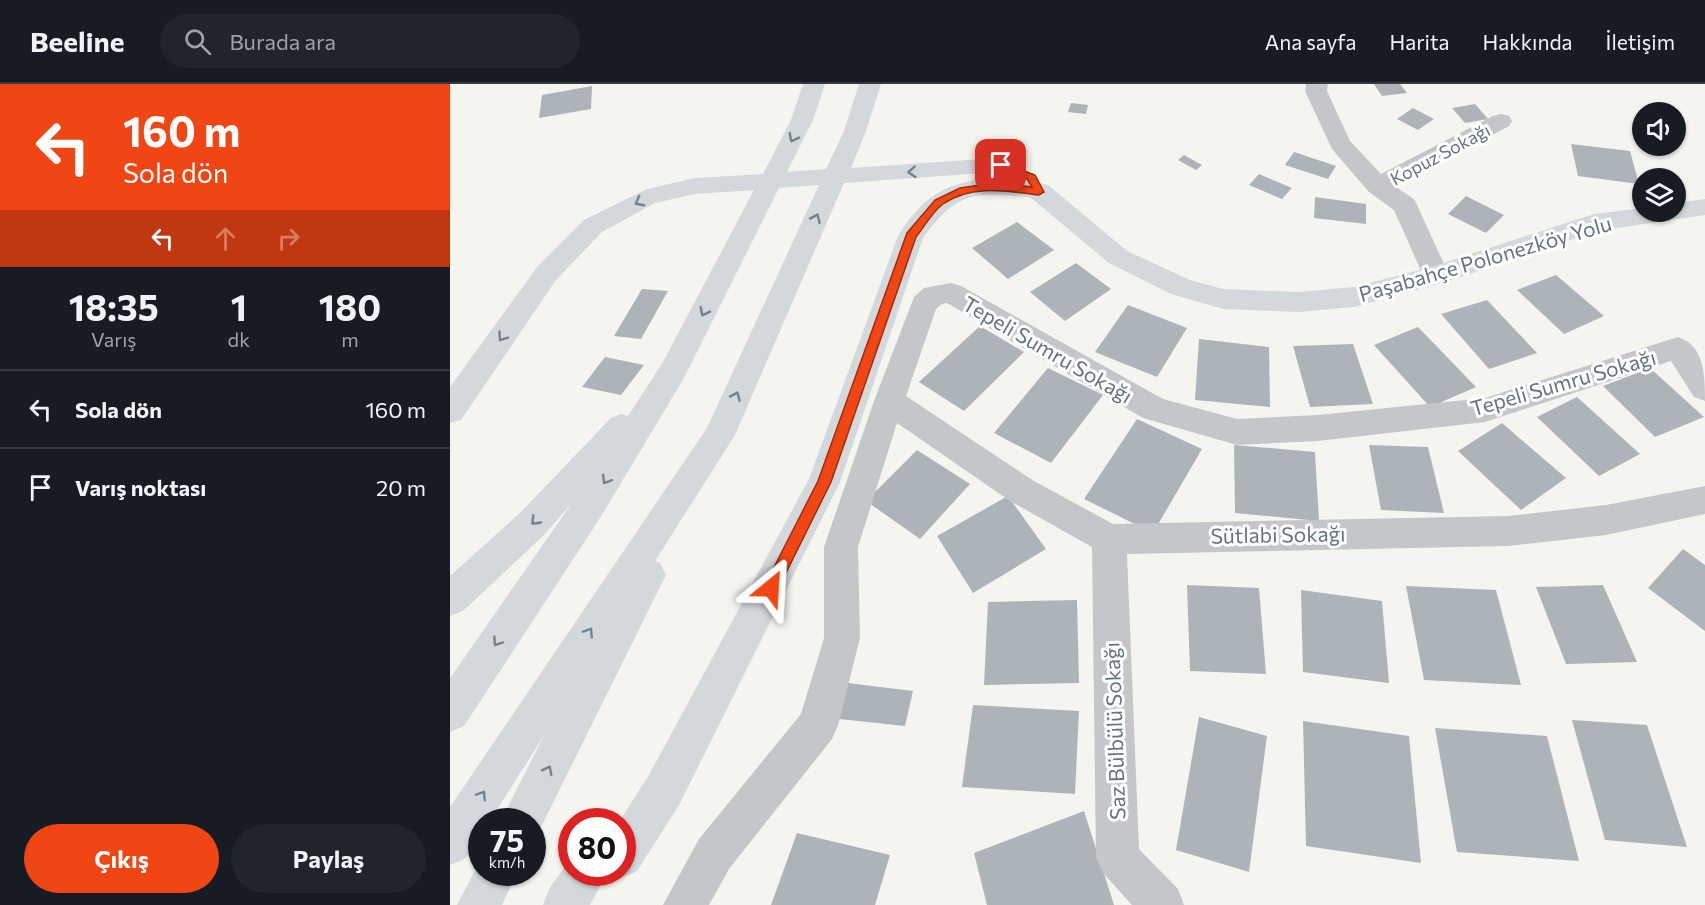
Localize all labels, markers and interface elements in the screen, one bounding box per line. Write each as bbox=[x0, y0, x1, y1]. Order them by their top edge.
search box bbox=[160, 14, 580, 68]
text: Beeline bbox=[30, 24, 124, 58]
icon: search bbox=[181, 25, 214, 58]
text: Burada ara bbox=[229, 28, 336, 55]
text: Ana sayfa bbox=[1265, 29, 1356, 54]
text: Harita bbox=[1389, 29, 1450, 54]
text: Hakkında bbox=[1483, 29, 1573, 54]
text: İletişim bbox=[1606, 29, 1675, 54]
map controls bbox=[1632, 102, 1686, 222]
button: sound bbox=[1632, 102, 1686, 156]
text: 160 m bbox=[123, 104, 241, 156]
icon: left bbox=[24, 108, 102, 186]
street label: Kopuz Sokağı bbox=[1386, 118, 1494, 190]
one-way arrow bbox=[789, 132, 800, 143]
pin bbox=[975, 139, 1026, 190]
icon: arrive bbox=[984, 148, 1017, 181]
text: Sola dön bbox=[123, 156, 228, 189]
one-way arrow bbox=[907, 165, 916, 178]
button: layers bbox=[1632, 168, 1686, 222]
one-way arrow bbox=[634, 195, 645, 206]
street label: Paşabahçe Polonezköy Yolu bbox=[1356, 210, 1614, 306]
one-way arrow bbox=[809, 213, 821, 224]
icon: left bbox=[146, 222, 179, 255]
icon: ahead bbox=[209, 222, 242, 255]
icon: right bbox=[272, 222, 305, 255]
text: 18:35 bbox=[69, 284, 159, 328]
text: 1 bbox=[231, 284, 247, 328]
text: 180 bbox=[319, 284, 381, 328]
street label: Tepeli Sumru Sokağı bbox=[959, 290, 1137, 408]
one-way arrow bbox=[700, 306, 711, 316]
text: Varış bbox=[91, 327, 136, 351]
text: dk bbox=[228, 327, 250, 351]
text: m bbox=[341, 327, 359, 351]
one-way arrow bbox=[498, 330, 509, 341]
street label: Tepeli Sumru Sokağı bbox=[1467, 344, 1659, 420]
one-way arrow bbox=[729, 391, 741, 402]
icon: left bbox=[24, 393, 57, 426]
text: Sola dön bbox=[75, 396, 162, 423]
text: 160 m bbox=[365, 396, 426, 423]
icon: arrive bbox=[24, 471, 57, 504]
text: Varış noktası bbox=[75, 474, 206, 501]
text: 20 m bbox=[376, 474, 426, 501]
one-way arrow bbox=[601, 474, 613, 484]
one-way arrow bbox=[531, 514, 542, 525]
street label: Sütlabi Sokağı bbox=[1210, 520, 1346, 548]
position arrow bbox=[739, 556, 803, 620]
one-way arrow bbox=[582, 628, 593, 639]
one-way arrow bbox=[493, 636, 504, 647]
street label: Saz Bülbülü Sokağı bbox=[1098, 642, 1130, 820]
one-way arrow bbox=[541, 766, 552, 776]
one-way arrow bbox=[475, 791, 486, 802]
speed limit sign: 80 bbox=[558, 808, 636, 886]
text: 75 bbox=[490, 821, 524, 858]
button: Çıkış bbox=[24, 824, 219, 893]
button: Paylaş bbox=[231, 824, 426, 893]
text: km/h bbox=[489, 853, 525, 871]

